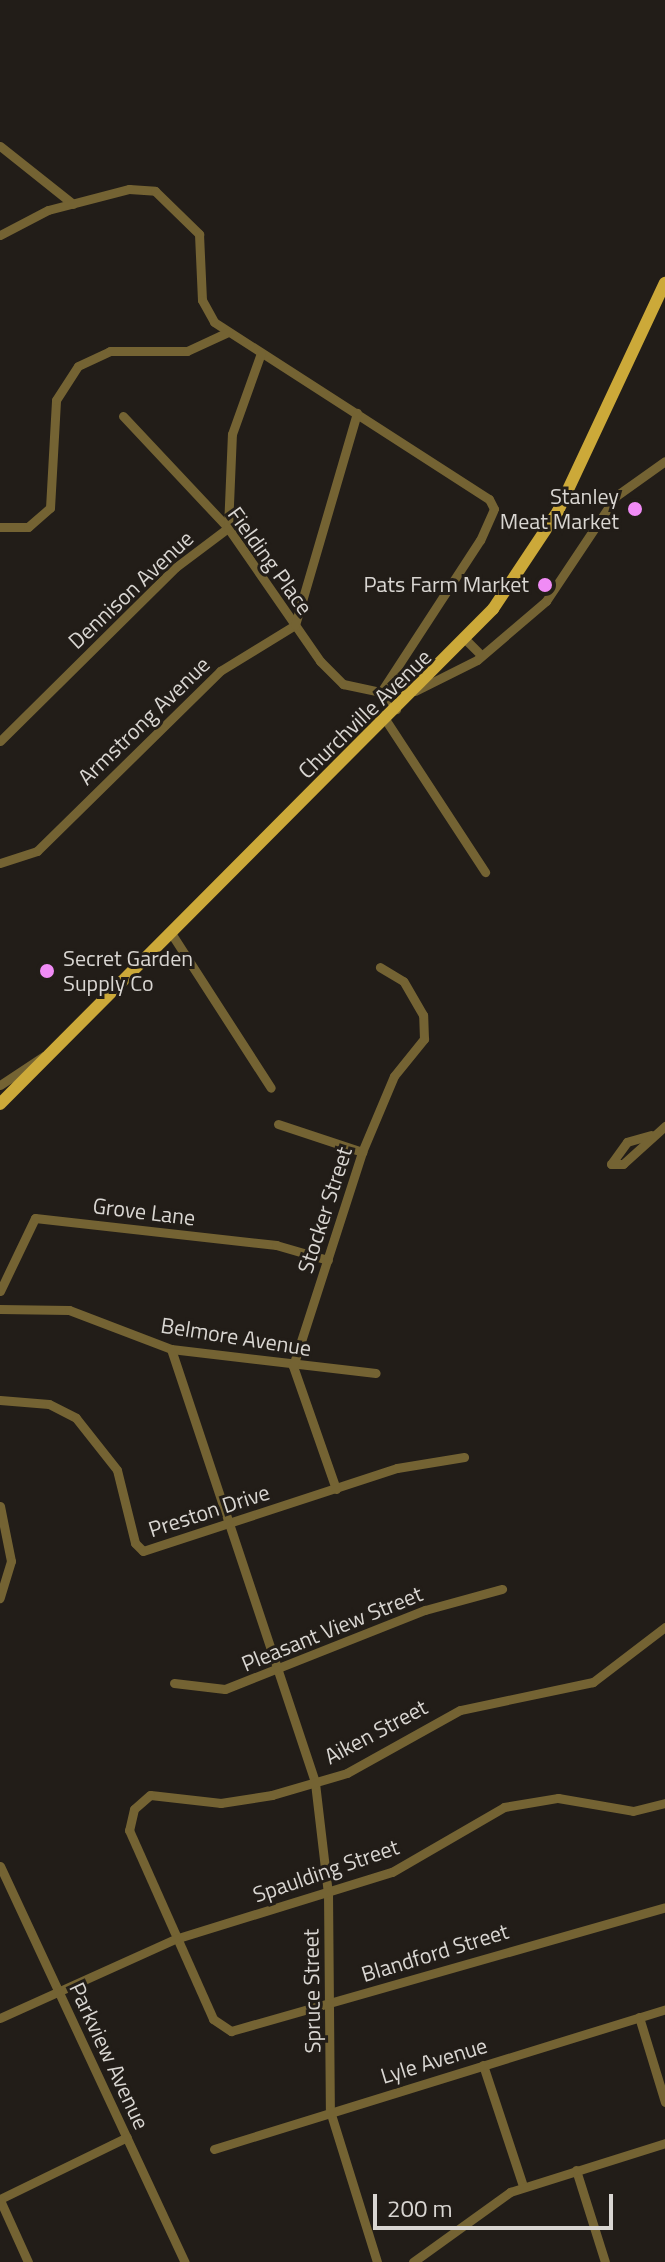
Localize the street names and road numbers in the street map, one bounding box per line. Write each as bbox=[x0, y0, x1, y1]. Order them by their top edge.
street label: Fielding Place bbox=[222, 502, 318, 620]
street label: Dennison Avenue bbox=[63, 525, 199, 655]
street label: Churchville Avenue bbox=[293, 644, 437, 784]
street label: Armstrong Avenue bbox=[73, 651, 215, 791]
street label: Stocker Street bbox=[292, 1144, 358, 1276]
street label: Grove Lane bbox=[91, 1193, 197, 1231]
street label: Belmore Avenue bbox=[159, 1312, 313, 1362]
street label: Preston Drive bbox=[145, 1479, 273, 1543]
street label: Pleasant View Street bbox=[238, 1581, 426, 1677]
street label: Aiken Street bbox=[320, 1694, 432, 1770]
street label: Spaulding Street bbox=[250, 1834, 402, 1908]
street label: Blandford Street bbox=[358, 1918, 512, 1988]
street label: Spruce Street bbox=[298, 1928, 326, 2054]
street label: Parkview Avenue bbox=[63, 1978, 155, 2134]
street label: Lyle Avenue bbox=[378, 2032, 490, 2090]

